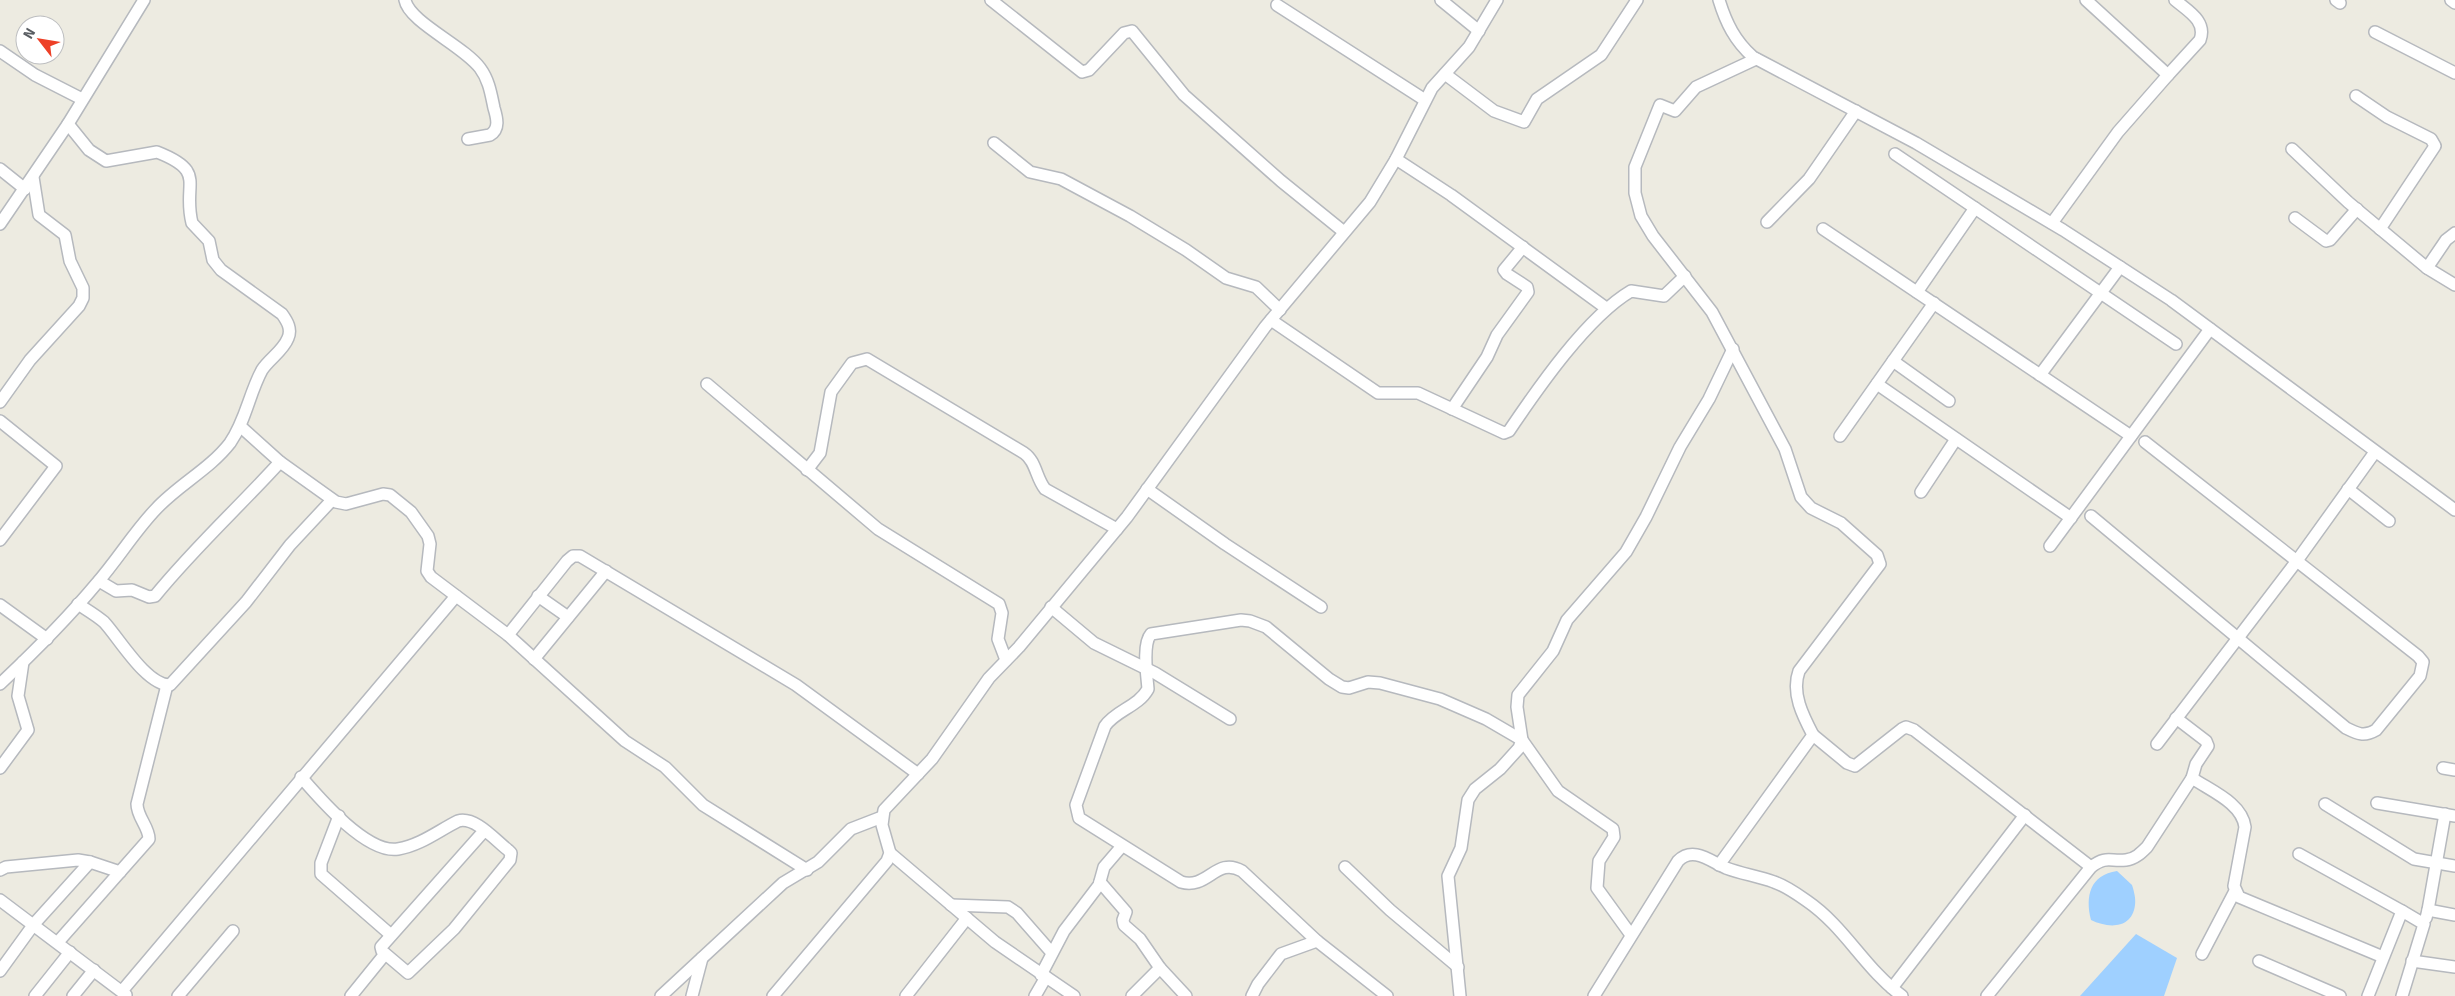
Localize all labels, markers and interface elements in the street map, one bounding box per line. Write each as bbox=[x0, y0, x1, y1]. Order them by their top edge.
north arrow bbox=[15, 15, 65, 65]
text: N bbox=[19, 25, 39, 42]

